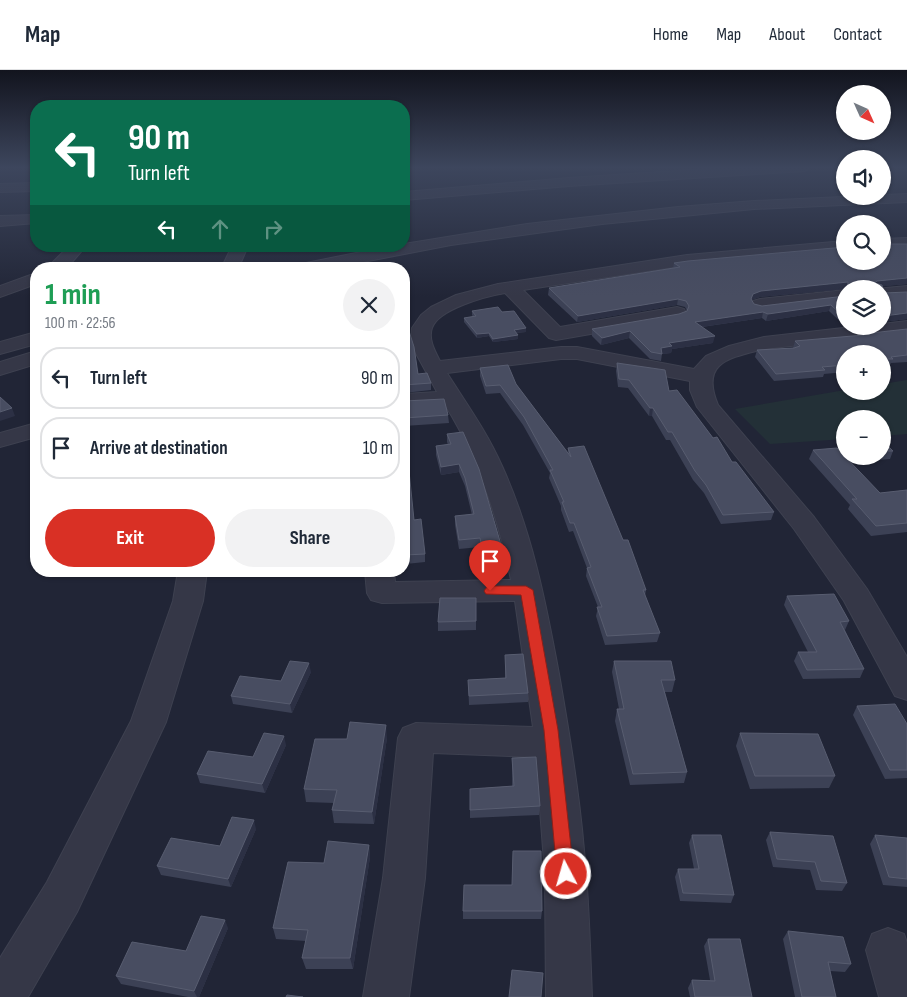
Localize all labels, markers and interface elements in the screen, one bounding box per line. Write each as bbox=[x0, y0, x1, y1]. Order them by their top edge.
text: Map bbox=[25, 20, 60, 49]
text: Home bbox=[653, 24, 688, 45]
text: Map bbox=[716, 24, 741, 45]
text: About bbox=[769, 24, 805, 45]
text: Contact bbox=[833, 24, 882, 45]
north arrow bbox=[836, 85, 891, 140]
map controls bbox=[836, 85, 891, 465]
text: 90 m bbox=[128, 117, 190, 160]
icon: left bbox=[45, 120, 110, 185]
button: sound bbox=[836, 150, 891, 205]
text: Turn left bbox=[128, 160, 190, 187]
icon: left bbox=[153, 215, 181, 243]
icon: ahead bbox=[206, 215, 234, 243]
icon: right bbox=[259, 215, 287, 243]
button: search bbox=[836, 215, 891, 270]
text: 1 min bbox=[45, 277, 101, 313]
button: close bbox=[343, 279, 395, 331]
button: layers bbox=[836, 280, 891, 335]
text: 100 m · 22:56 bbox=[45, 314, 116, 333]
button: + bbox=[836, 345, 891, 400]
icon: left bbox=[47, 364, 75, 392]
text: Turn left bbox=[90, 367, 147, 390]
text: 90 m bbox=[361, 367, 393, 390]
button: − bbox=[836, 410, 891, 465]
icon: arrive bbox=[47, 434, 75, 462]
text: Arrive at destination bbox=[90, 437, 228, 460]
text: 10 m bbox=[363, 437, 393, 460]
button: Exit bbox=[45, 509, 215, 567]
button: Share bbox=[225, 509, 395, 567]
pin bbox=[469, 540, 511, 591]
icon: arrive bbox=[476, 547, 504, 575]
position arrow bbox=[539, 847, 591, 899]

